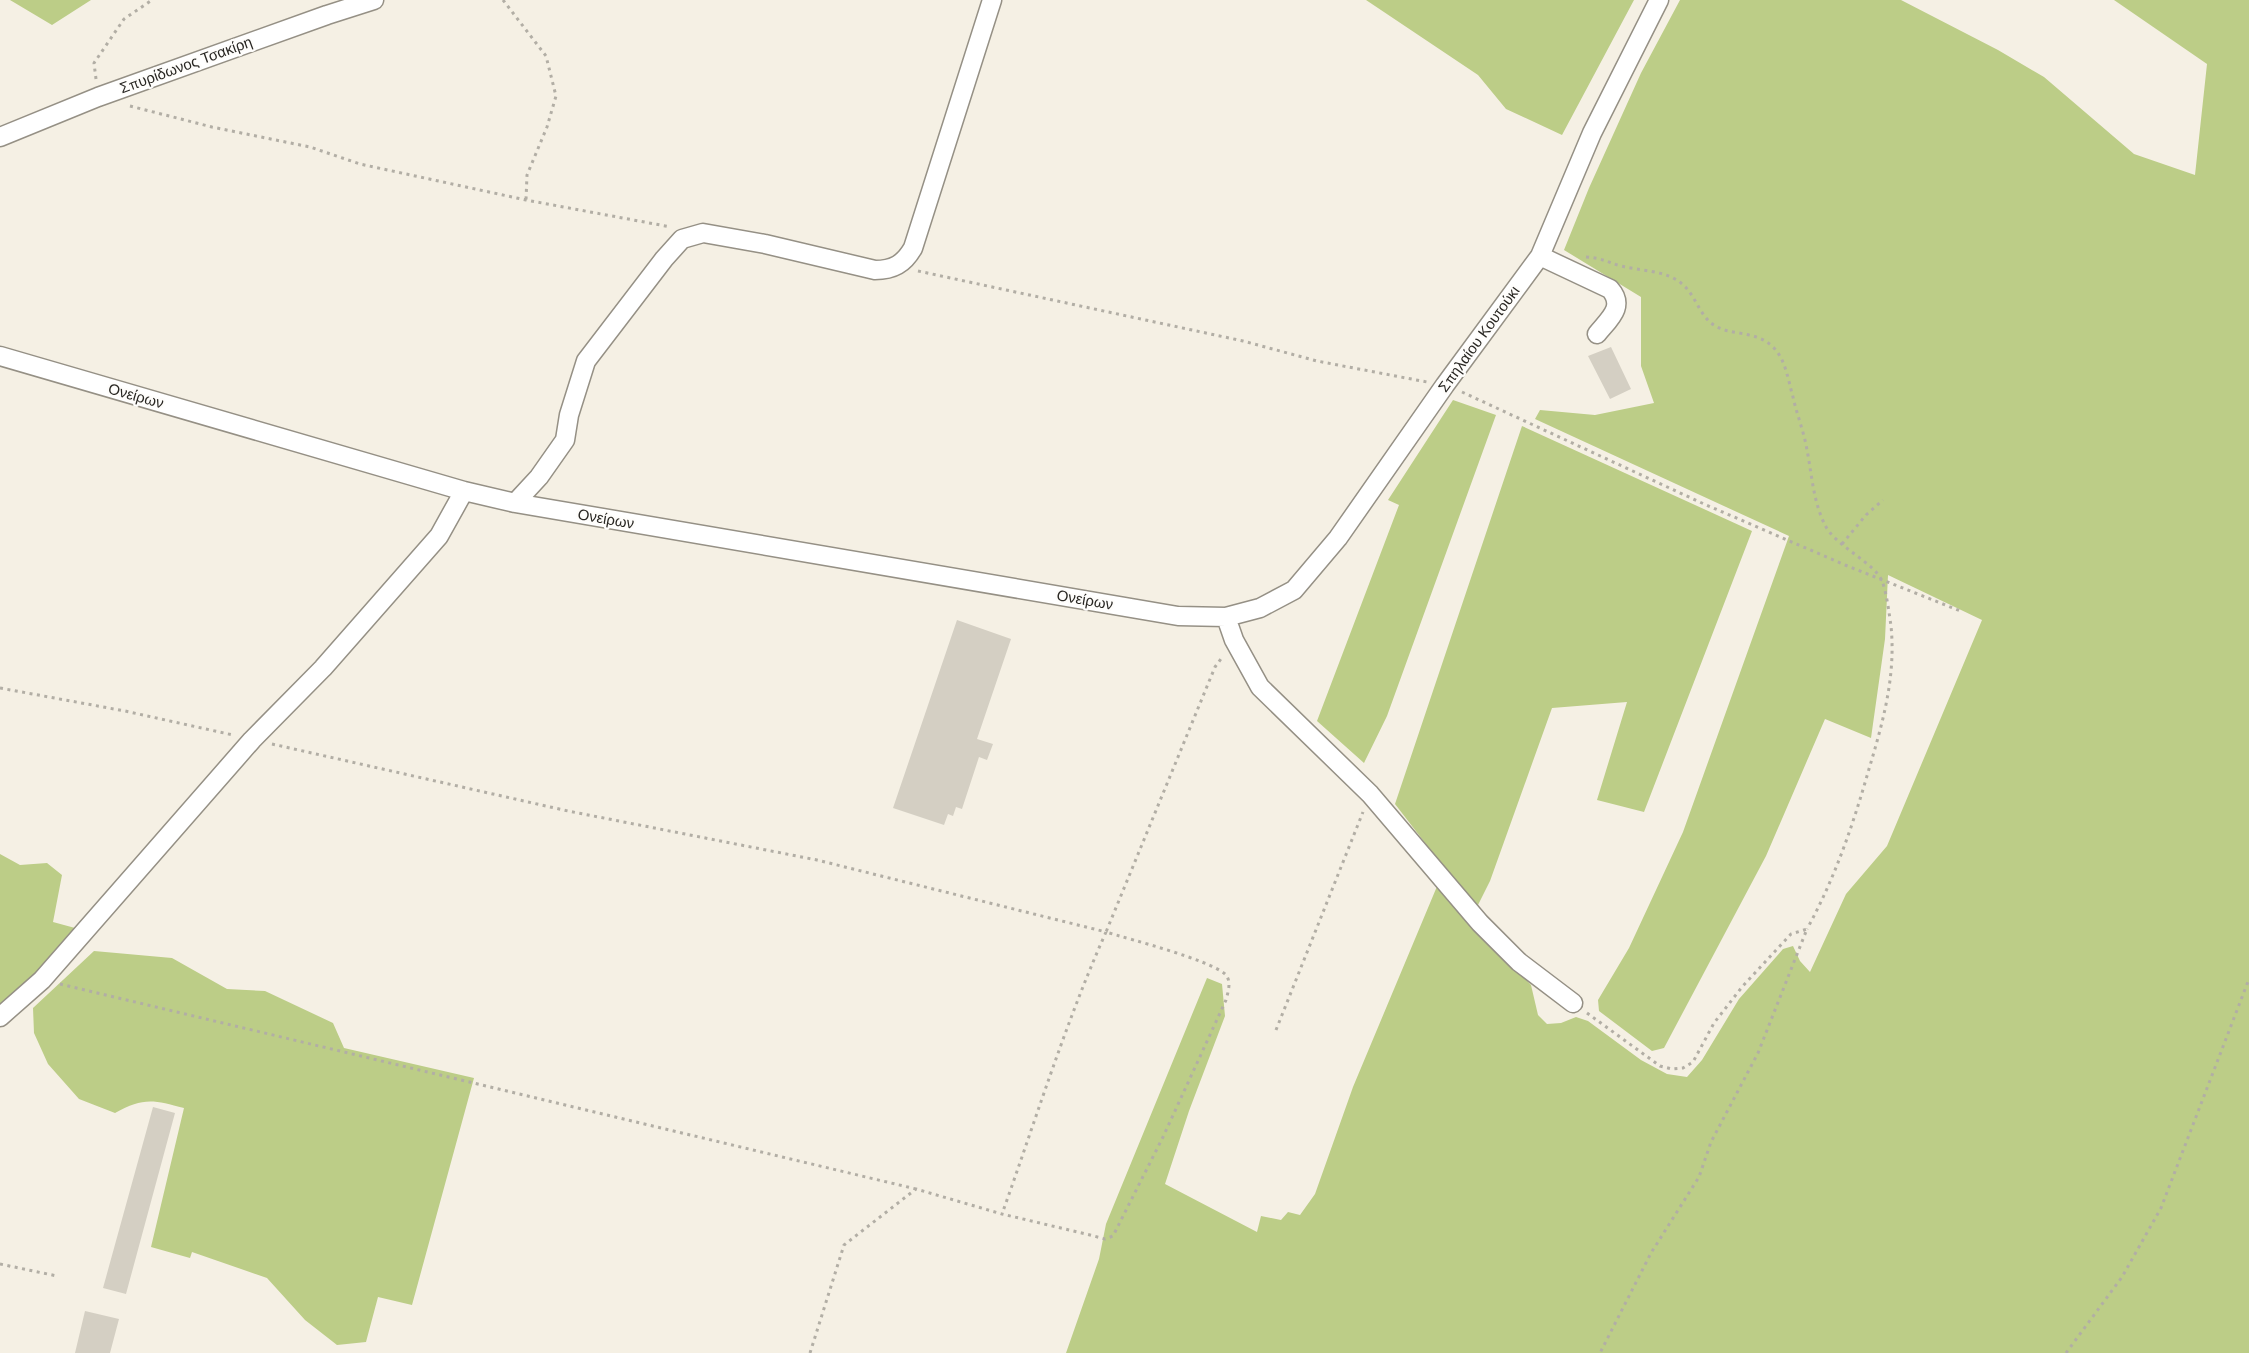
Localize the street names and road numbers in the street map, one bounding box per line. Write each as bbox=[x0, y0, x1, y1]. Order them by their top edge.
street label: Σπυρίδωνος Τσακίρη bbox=[117, 32, 255, 97]
street label: Σπηλαίου Κουτούκι bbox=[1434, 282, 1524, 396]
street label: Ονείρων bbox=[106, 379, 166, 412]
street label: Ονείρων bbox=[576, 504, 636, 533]
street label: Ονείρων bbox=[1055, 585, 1115, 614]

